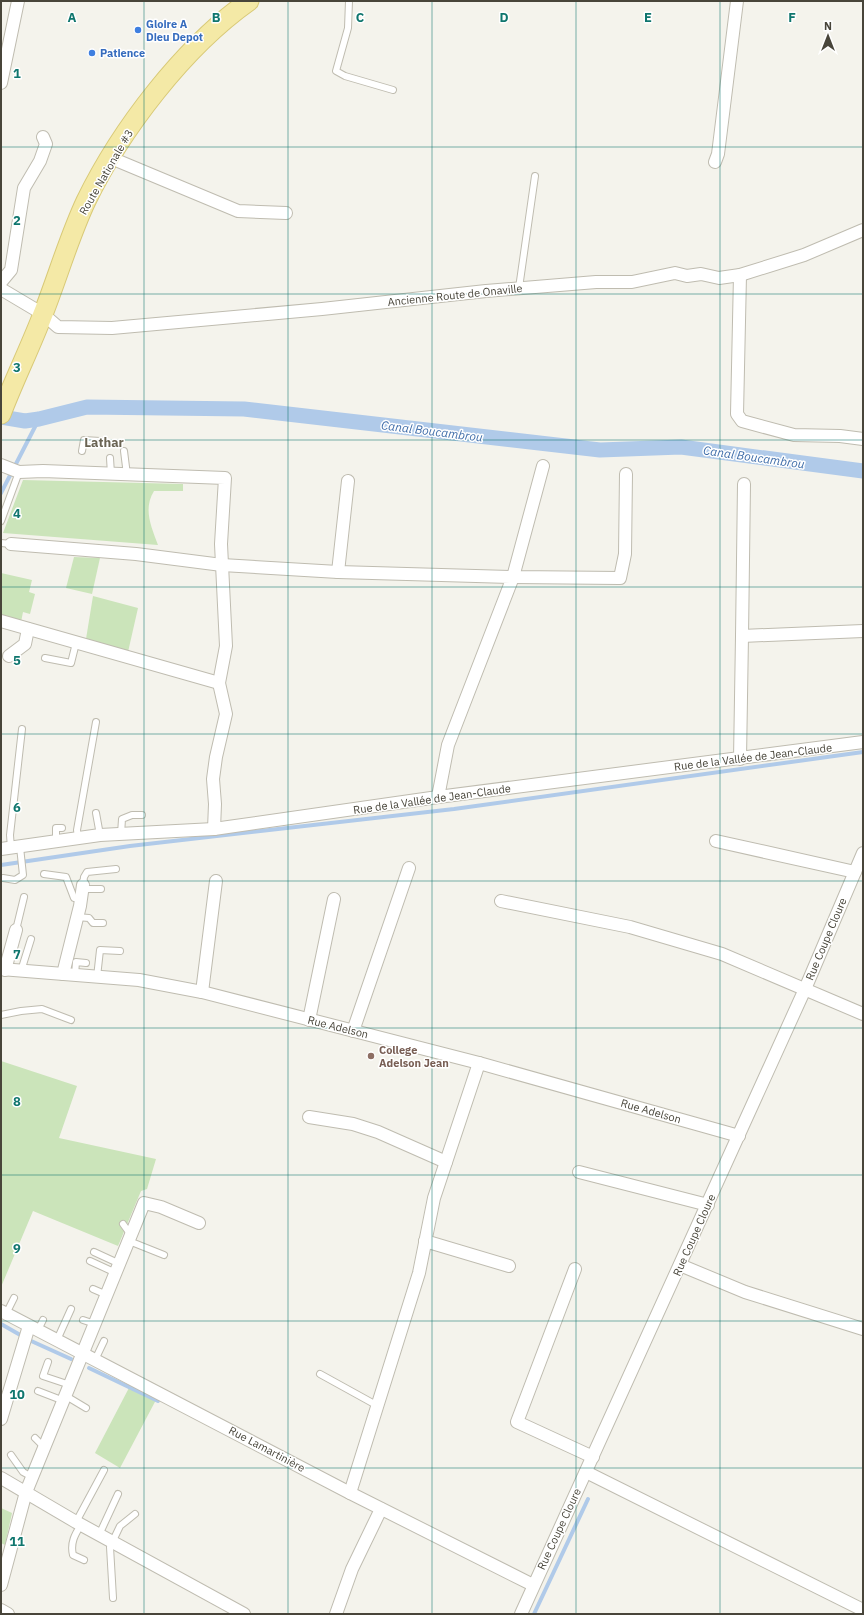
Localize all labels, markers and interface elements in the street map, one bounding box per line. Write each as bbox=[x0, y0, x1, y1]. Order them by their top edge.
text: A bbox=[68, 9, 77, 26]
text: B bbox=[212, 9, 221, 26]
text: C bbox=[356, 9, 365, 26]
text: D bbox=[499, 9, 509, 26]
text: E bbox=[644, 9, 652, 26]
text: F bbox=[788, 9, 796, 26]
north arrow bbox=[808, 16, 848, 56]
place label: Gloire A Dieu Depot bbox=[146, 17, 203, 44]
text: N bbox=[824, 19, 832, 33]
marker: Gloire A Dieu Depot bbox=[133, 25, 143, 35]
place label: Patience bbox=[100, 46, 145, 60]
marker: Patience bbox=[87, 48, 97, 58]
text: 1 bbox=[13, 65, 21, 82]
street label: Route Nationale #3 bbox=[76, 127, 136, 217]
text: 2 bbox=[13, 212, 21, 229]
street label: Ancienne Route de Onaville bbox=[387, 281, 523, 309]
text: 3 bbox=[13, 359, 21, 376]
water label: Canal Boucambrou bbox=[380, 417, 484, 445]
district label: Lathar bbox=[84, 434, 124, 451]
water label: Canal Boucambrou bbox=[702, 442, 806, 472]
text: 4 bbox=[13, 505, 21, 522]
text: 5 bbox=[13, 652, 21, 669]
street label: Rue de la Vallée de Jean-Claude bbox=[673, 740, 833, 774]
street label: Rue de la Vallée de Jean-Claude bbox=[352, 781, 512, 817]
text: 6 bbox=[13, 799, 21, 816]
street label: Rue Coupe Cloure bbox=[802, 896, 850, 982]
text: 7 bbox=[13, 946, 21, 963]
street label: Rue Adelson bbox=[306, 1013, 370, 1041]
place label: College Adelson Jean bbox=[379, 1043, 449, 1070]
marker: College Adelson Jean bbox=[366, 1051, 376, 1061]
text: 8 bbox=[13, 1093, 21, 1110]
street label: Rue Adelson bbox=[619, 1096, 683, 1126]
street label: Rue Coupe Cloure bbox=[670, 1192, 718, 1278]
text: 9 bbox=[13, 1240, 21, 1257]
text: 10 bbox=[9, 1386, 25, 1403]
street label: Rue Lamartinière bbox=[226, 1423, 308, 1475]
street label: Rue Coupe Cloure bbox=[534, 1486, 584, 1572]
text: 11 bbox=[9, 1533, 25, 1550]

